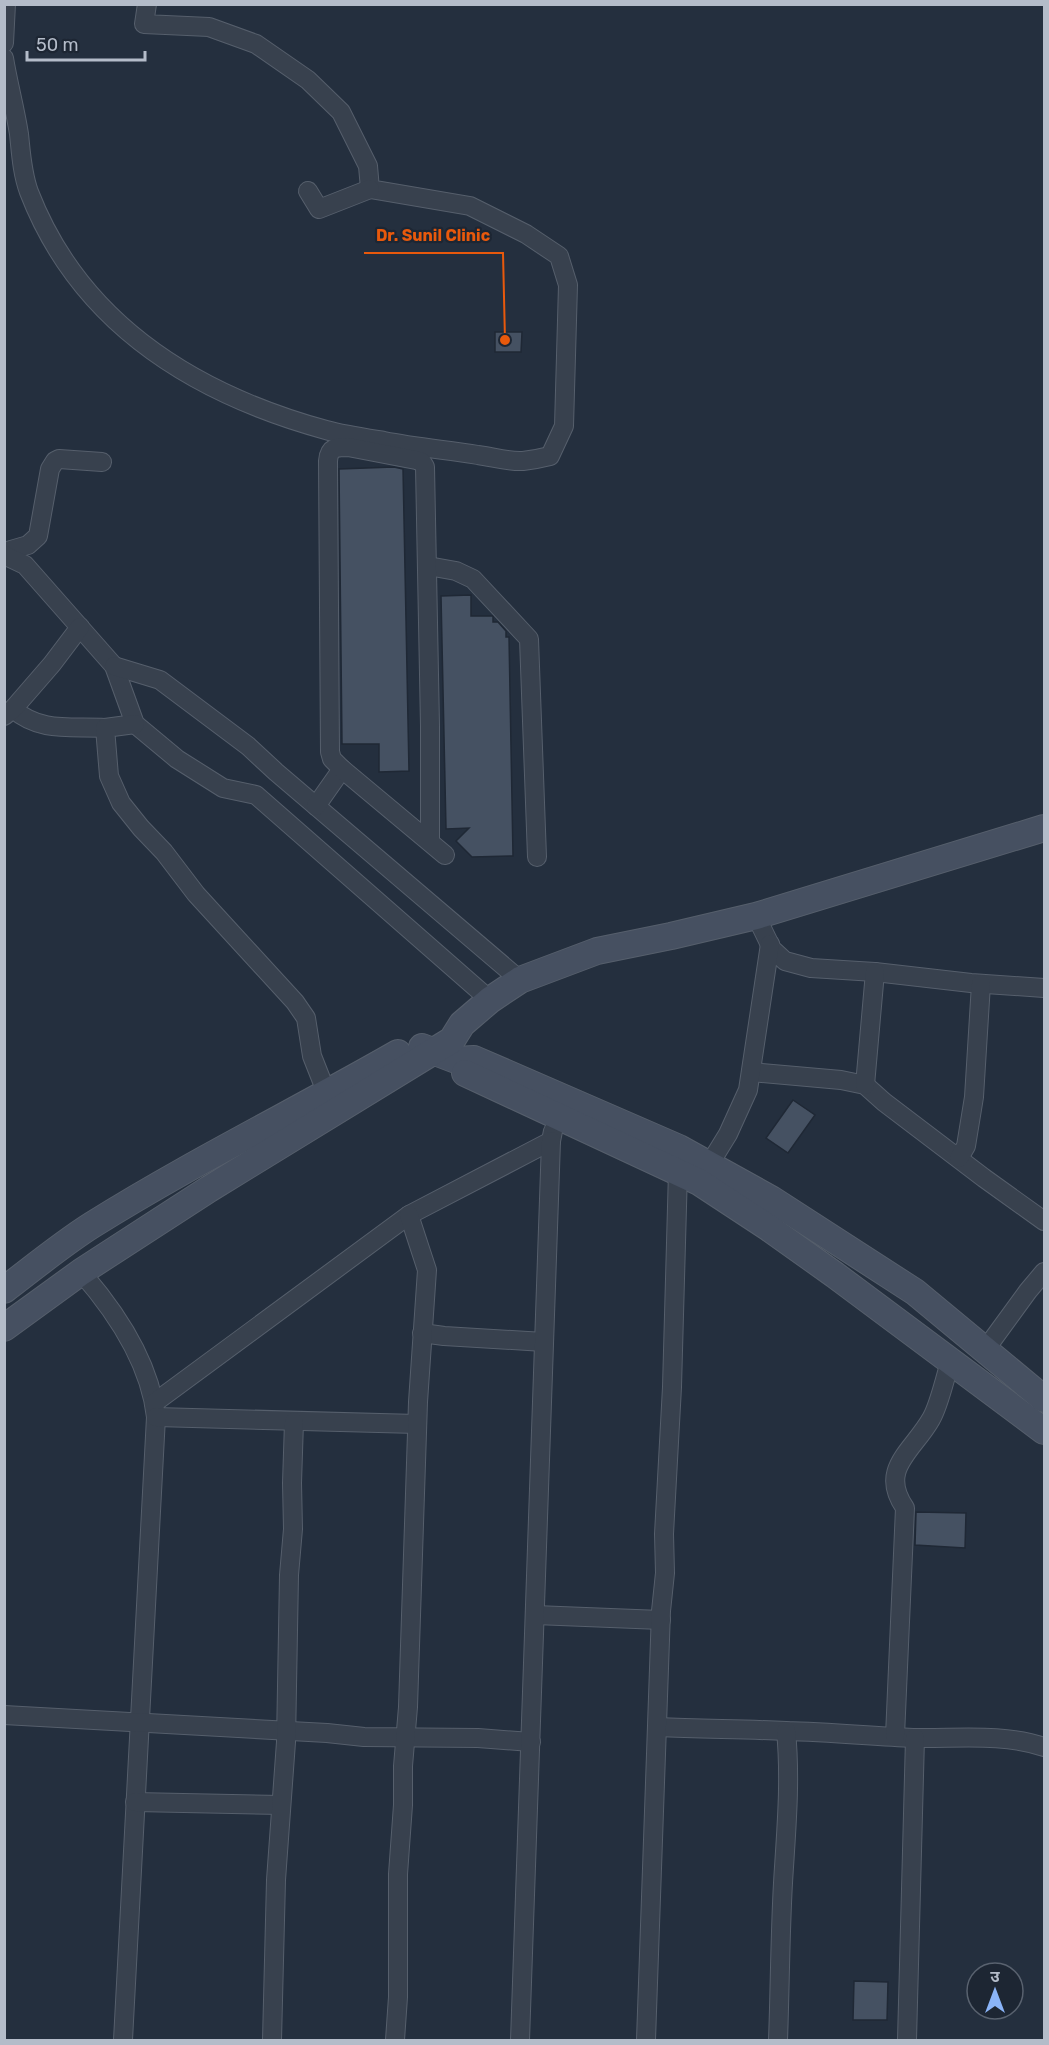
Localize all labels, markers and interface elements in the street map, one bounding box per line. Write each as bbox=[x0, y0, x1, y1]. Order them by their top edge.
scale bar bbox=[27, 24, 146, 62]
text: 50 m bbox=[36, 34, 79, 56]
callout: Dr. Sunil Clinic bbox=[364, 219, 503, 253]
text: Dr. Sunil Clinic bbox=[376, 226, 490, 245]
north arrow bbox=[965, 1961, 1025, 2021]
text: उ bbox=[990, 1967, 1000, 1986]

